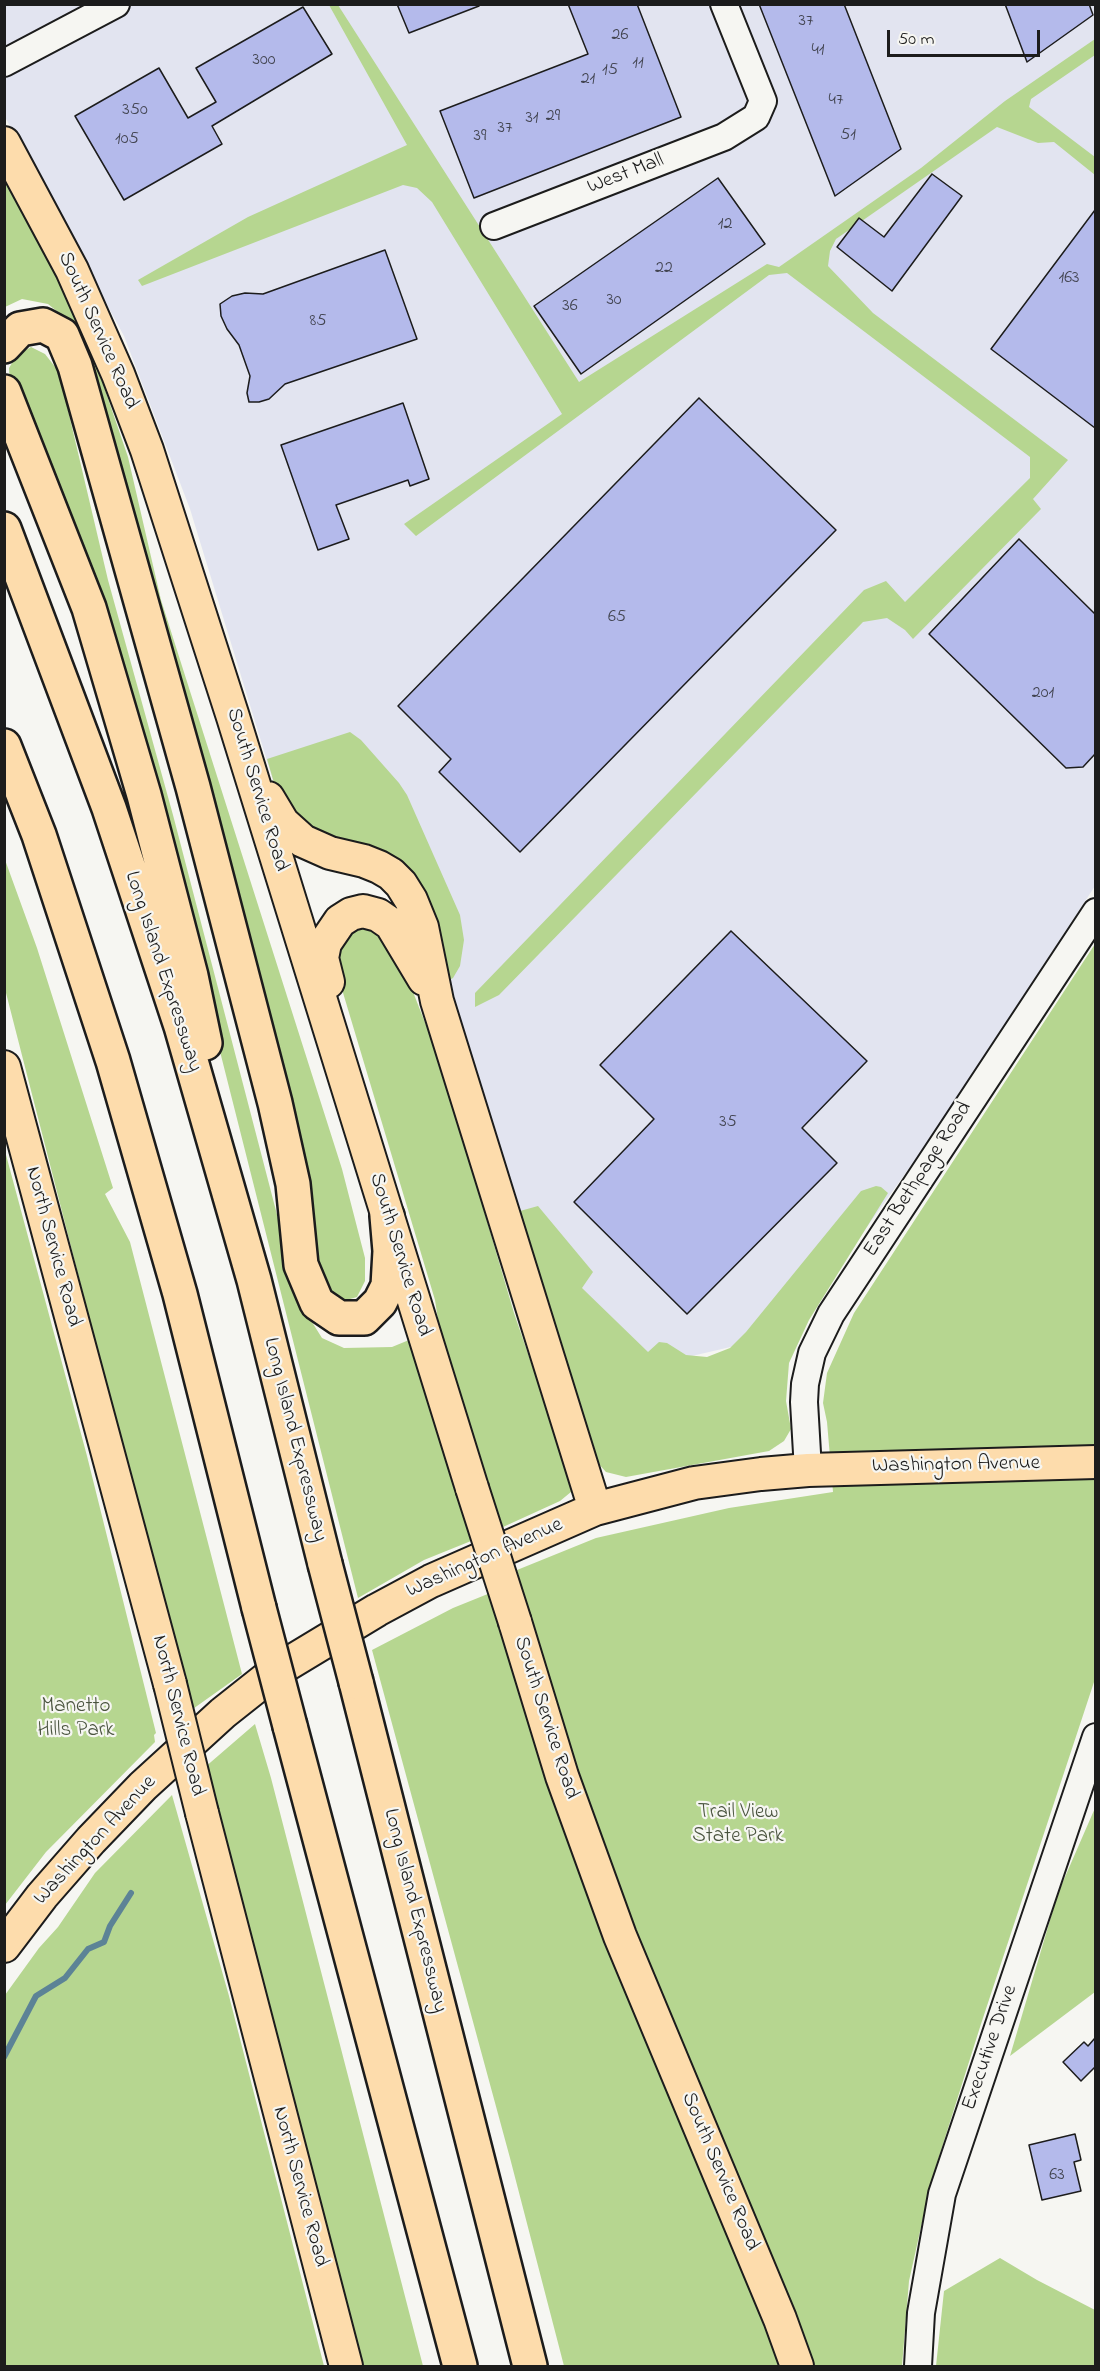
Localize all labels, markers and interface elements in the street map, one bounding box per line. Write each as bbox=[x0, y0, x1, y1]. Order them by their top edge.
house number: 37 bbox=[799, 11, 813, 33]
scale bar bbox=[890, 18, 1043, 56]
house number: 26 bbox=[612, 25, 628, 47]
text: 50 m bbox=[898, 27, 935, 53]
house number: 41 bbox=[811, 40, 825, 62]
house number: 300 bbox=[253, 50, 275, 72]
house number: 11 bbox=[632, 53, 644, 75]
house number: 15 bbox=[602, 60, 618, 82]
house number: 21 bbox=[581, 69, 595, 91]
house number: 47 bbox=[829, 90, 843, 112]
house number: 350 bbox=[122, 100, 148, 122]
house number: 29 bbox=[546, 106, 560, 128]
house number: 31 bbox=[525, 108, 539, 130]
house number: 37 bbox=[498, 118, 512, 140]
house number: 51 bbox=[840, 125, 856, 147]
house number: 39 bbox=[474, 126, 486, 148]
house number: 105 bbox=[115, 129, 139, 151]
street label: West Mall bbox=[584, 149, 668, 201]
house number: 12 bbox=[718, 214, 732, 236]
street label: South Service Road bbox=[51, 248, 143, 414]
house number: 22 bbox=[655, 258, 673, 280]
house number: 163 bbox=[1058, 268, 1080, 290]
house number: 30 bbox=[606, 290, 622, 312]
house number: 36 bbox=[562, 296, 578, 318]
house number: 85 bbox=[309, 311, 327, 333]
house number: 65 bbox=[608, 607, 626, 629]
house number: 201 bbox=[1032, 683, 1054, 705]
street label: South Service Road bbox=[219, 705, 293, 875]
street label: Long Island Expressway bbox=[118, 869, 206, 1075]
street label: East Bethpage Road bbox=[859, 1098, 979, 1262]
house number: 35 bbox=[719, 1112, 737, 1134]
street label: North Service Road bbox=[18, 1164, 86, 1330]
street label: South Service Road bbox=[362, 1170, 436, 1340]
street label: Long Island Expressway bbox=[256, 1335, 332, 1545]
street label: Washington Avenue bbox=[872, 1452, 1040, 1480]
street label: Washington Avenue bbox=[403, 1513, 567, 1605]
street label: North Service Road bbox=[145, 1633, 209, 1799]
street label: South Service Road bbox=[507, 1633, 583, 1803]
park label: Manetto Hills Park bbox=[38, 1695, 114, 1745]
street label: Washington Avenue bbox=[29, 1771, 163, 1911]
park label: Trail View State Park bbox=[692, 1801, 784, 1851]
street label: Long Island Expressway bbox=[376, 1806, 452, 2016]
street label: Executive Drive bbox=[958, 1982, 1024, 2114]
street label: South Service Road bbox=[674, 2089, 764, 2255]
street label: North Service Road bbox=[265, 2104, 333, 2270]
house number: 63 bbox=[1049, 2165, 1065, 2187]

